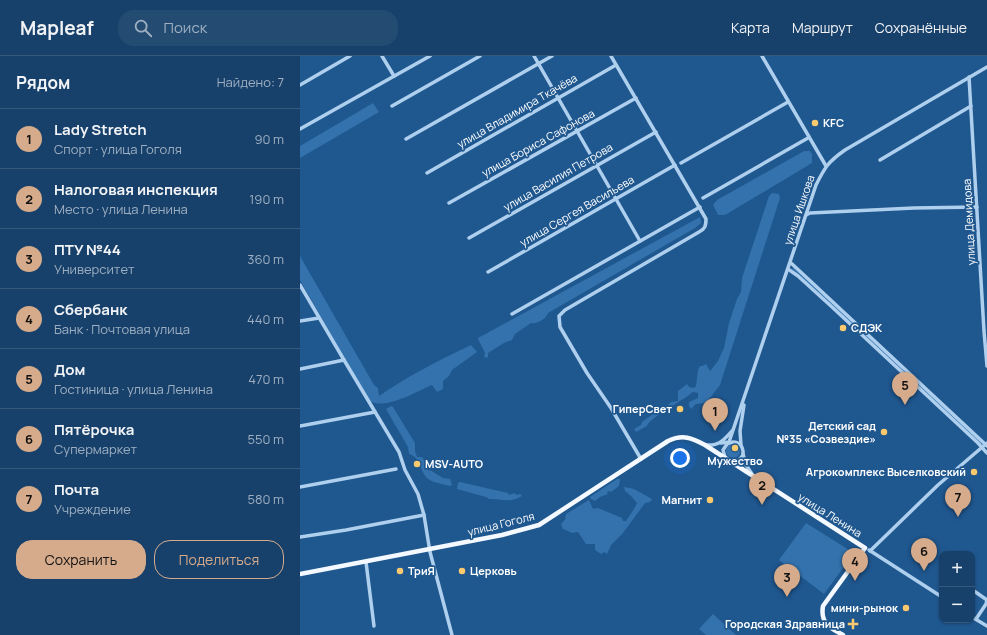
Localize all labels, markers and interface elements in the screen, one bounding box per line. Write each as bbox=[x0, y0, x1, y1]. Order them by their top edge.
search box bbox=[118, 10, 398, 46]
text: Mapleaf bbox=[20, 15, 94, 41]
icon: search bbox=[132, 17, 154, 39]
text: Поиск bbox=[164, 17, 207, 38]
text: Карта bbox=[731, 18, 770, 37]
text: Маршрут bbox=[792, 18, 853, 37]
text: Сохранённые bbox=[875, 18, 967, 37]
street label: улица Владимира Ткачёва bbox=[454, 70, 580, 151]
text: Рядом bbox=[16, 71, 70, 94]
text: Найдено: 7 bbox=[217, 73, 284, 91]
street label: улица Бориса Сафонова bbox=[479, 105, 597, 180]
place label: KFC bbox=[823, 115, 844, 130]
marker: KFC bbox=[810, 118, 820, 128]
text: Lady Stretch bbox=[54, 119, 147, 140]
text: 1 bbox=[26, 130, 32, 148]
text: 90 m bbox=[254, 130, 284, 148]
street label: улица Василия Петрова bbox=[500, 139, 615, 214]
text: Спорт · улица Гоголя bbox=[54, 140, 182, 158]
street label: улица Сергея Васильева bbox=[517, 172, 637, 249]
street label: улица Ишкова bbox=[780, 173, 818, 247]
street label: улица Демидова bbox=[959, 178, 978, 266]
text: Налоговая инспекция bbox=[54, 179, 218, 200]
text: 2 bbox=[25, 190, 33, 208]
text: 190 m bbox=[249, 190, 284, 208]
text: Место · улица Ленина bbox=[54, 200, 188, 218]
text: ПТУ №44 bbox=[54, 239, 121, 260]
text: 3 bbox=[25, 250, 33, 268]
text: 360 m bbox=[247, 250, 284, 268]
text: Университет bbox=[54, 260, 135, 278]
text: Сбербанк bbox=[54, 299, 127, 320]
text: 4 bbox=[25, 310, 33, 328]
text: 440 m bbox=[247, 310, 284, 328]
text: Банк · Почтовая улица bbox=[54, 320, 190, 338]
place label: СДЭК bbox=[851, 320, 883, 335]
marker: СДЭК bbox=[838, 323, 848, 333]
text: Дом bbox=[54, 359, 85, 380]
text: 5 bbox=[25, 370, 33, 388]
text: 470 m bbox=[248, 370, 284, 388]
pin: 5 bbox=[892, 372, 918, 405]
text: Гостиница · улица Ленина bbox=[54, 380, 213, 398]
pin: 1 bbox=[702, 398, 728, 431]
place label: ГиперСвет bbox=[613, 401, 672, 416]
marker: ГиперСвет bbox=[675, 404, 685, 414]
place label: Детский сад №35 «Созвездие» bbox=[777, 418, 876, 446]
text: Пятёрочка bbox=[54, 419, 134, 440]
marker: Детский сад №35 «Созвездие» bbox=[879, 427, 889, 437]
text: 6 bbox=[25, 430, 33, 448]
text: 550 m bbox=[247, 430, 284, 448]
text: Супермаркет bbox=[54, 440, 137, 458]
marker: Мужество bbox=[730, 443, 740, 453]
your location bbox=[670, 448, 690, 468]
place label: Мужество bbox=[707, 453, 763, 468]
place label: MSV-AUTO bbox=[425, 456, 483, 471]
marker: MSV-AUTO bbox=[412, 459, 422, 469]
place label: Агрокомплекс Выселковский bbox=[806, 464, 966, 479]
marker: Агрокомплекс Выселковский bbox=[969, 467, 979, 477]
pin: 2 bbox=[749, 472, 775, 505]
text: Почта bbox=[54, 479, 99, 500]
pin: 7 bbox=[945, 484, 971, 517]
street label: улица Ленина bbox=[795, 489, 865, 540]
text: 7 bbox=[26, 490, 32, 508]
text: 580 m bbox=[247, 490, 284, 508]
place label: Магнит bbox=[662, 492, 702, 507]
marker: Магнит bbox=[705, 495, 715, 505]
text: Учреждение bbox=[54, 500, 131, 518]
street label: улица Гоголя bbox=[466, 508, 536, 539]
pin: 6 bbox=[911, 538, 937, 571]
button: Сохранить bbox=[16, 540, 146, 579]
button: Поделиться bbox=[154, 540, 284, 579]
pin: 4 bbox=[842, 548, 868, 581]
map controls bbox=[939, 551, 975, 623]
button: + bbox=[939, 551, 975, 587]
place label: ТриЯ bbox=[408, 563, 435, 578]
place label: Церковь bbox=[470, 563, 517, 578]
pin: 3 bbox=[774, 564, 800, 597]
marker: ТриЯ bbox=[395, 566, 405, 576]
marker: Церковь bbox=[457, 566, 467, 576]
button: − bbox=[939, 587, 975, 623]
place label: мини-рынок bbox=[831, 600, 899, 615]
marker: мини-рынок bbox=[901, 603, 911, 613]
place label: Городская Здравница bbox=[725, 616, 845, 631]
marker: Городская Здравница bbox=[848, 619, 858, 629]

